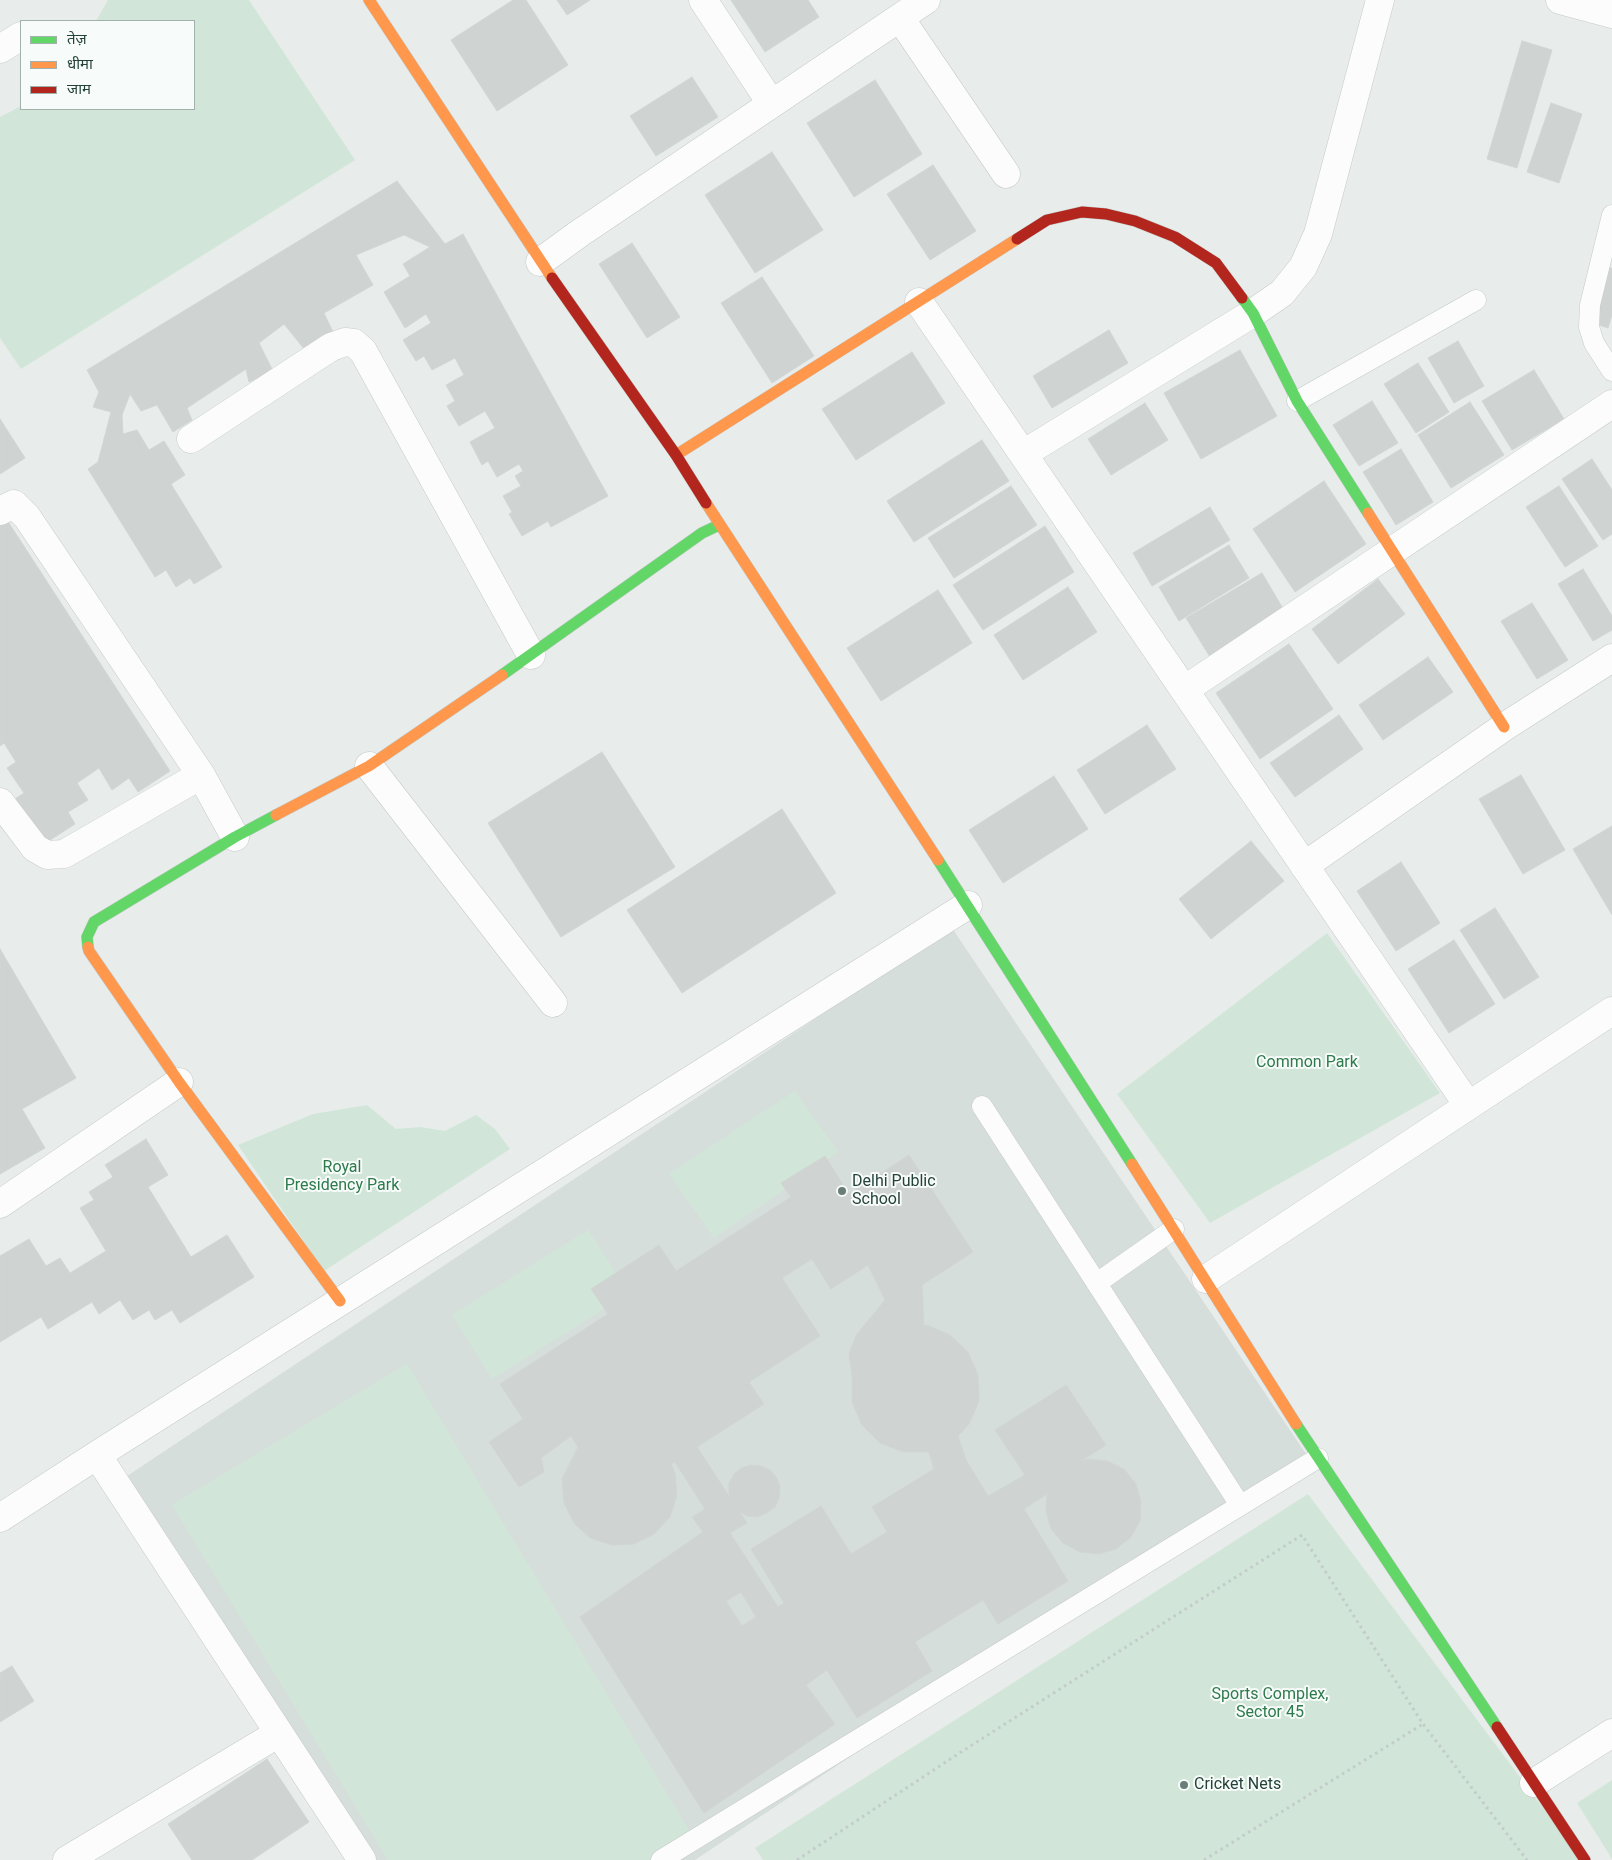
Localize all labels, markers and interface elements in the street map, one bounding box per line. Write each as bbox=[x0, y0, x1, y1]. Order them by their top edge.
legend bbox=[20, 20, 195, 110]
text: तेज़ bbox=[67, 30, 87, 48]
text: धीमा bbox=[67, 55, 93, 73]
text: जाम bbox=[67, 80, 91, 98]
park label: Common Park bbox=[1256, 1053, 1358, 1073]
park label: Royal Presidency Park bbox=[285, 1158, 399, 1196]
place label: Delhi Public School bbox=[852, 1172, 936, 1210]
marker: Delhi Public School bbox=[836, 1185, 848, 1197]
park label: Sports Complex, Sector 45 bbox=[1212, 1685, 1328, 1723]
place label: Cricket Nets bbox=[1194, 1775, 1281, 1795]
marker: Cricket Nets bbox=[1178, 1779, 1190, 1791]

